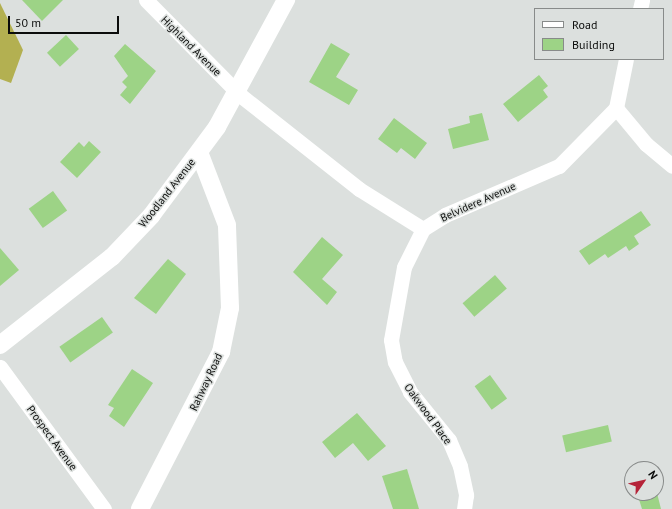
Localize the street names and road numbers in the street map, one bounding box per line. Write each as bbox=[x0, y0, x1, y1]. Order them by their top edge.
street label: Highland Avenue bbox=[158, 13, 224, 79]
street label: Woodland Avenue bbox=[136, 156, 198, 230]
street label: Belvidere Avenue bbox=[438, 179, 518, 225]
street label: Rahway Road bbox=[187, 351, 225, 413]
street label: Oakwood Place bbox=[402, 381, 454, 447]
street label: Prospect Avenue bbox=[24, 403, 80, 473]

